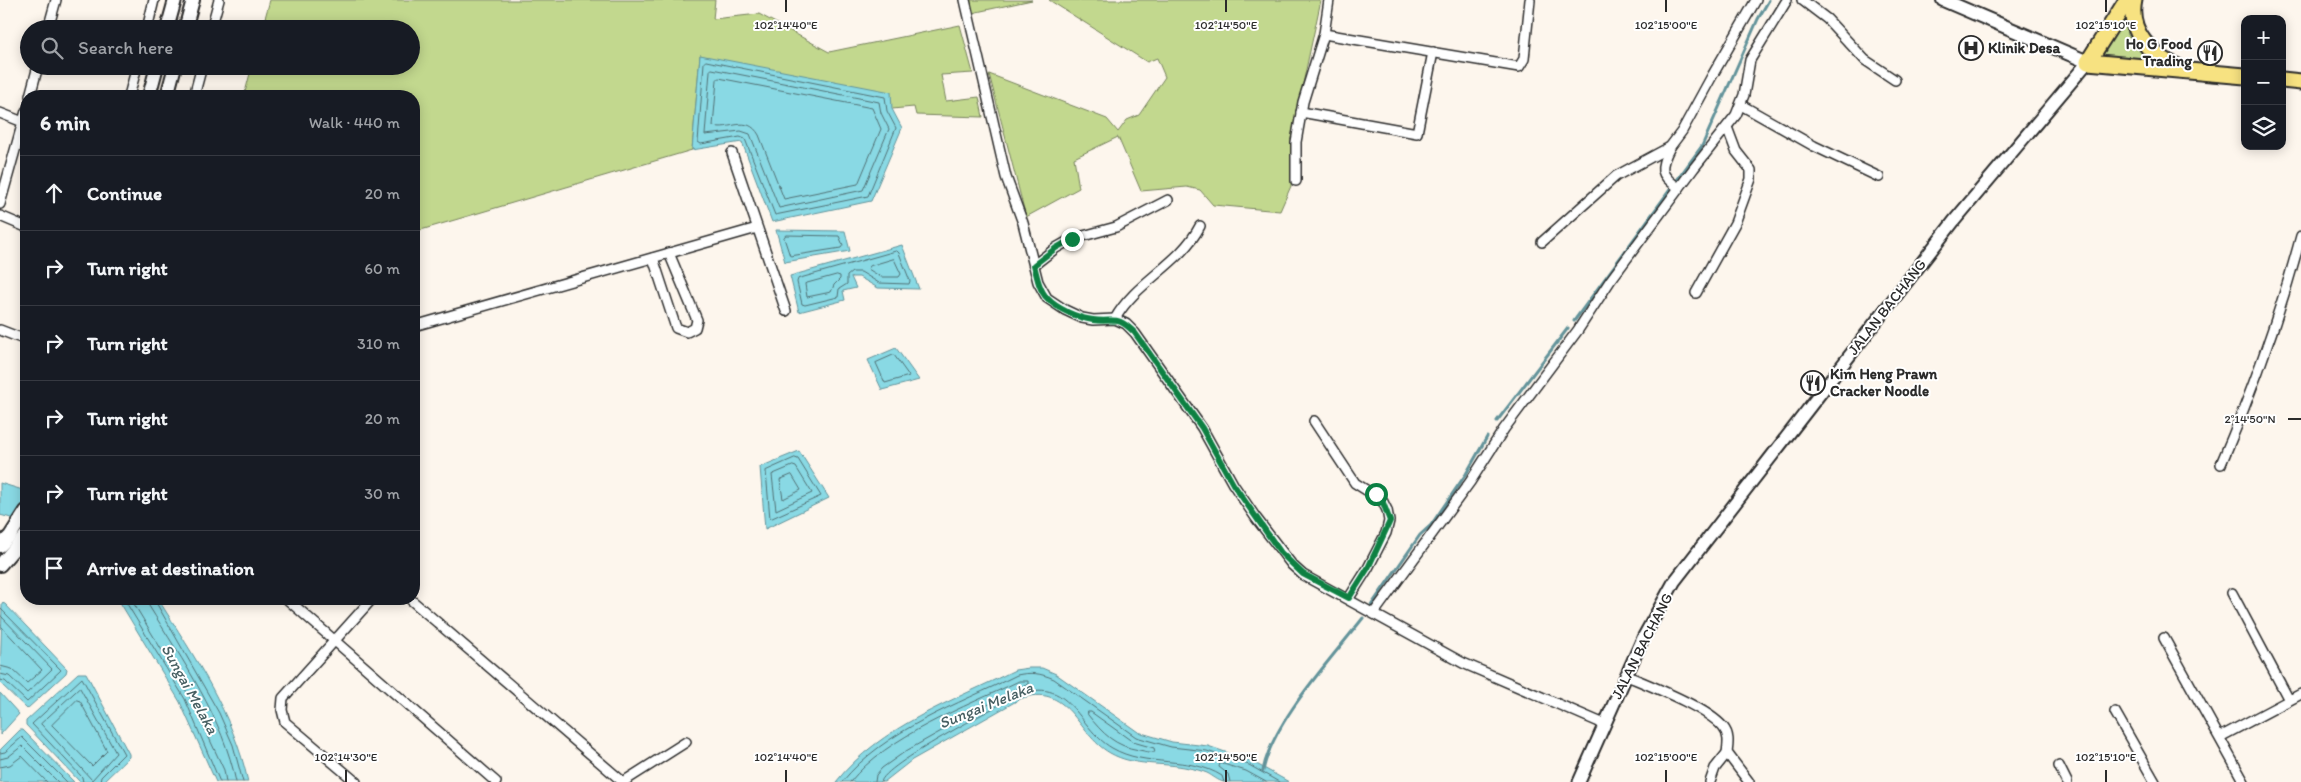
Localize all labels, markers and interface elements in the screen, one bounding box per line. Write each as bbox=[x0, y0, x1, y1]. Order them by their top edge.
map controls bbox=[2241, 15, 2286, 150]
button: + bbox=[2241, 15, 2286, 60]
text: 102°14'40"E bbox=[754, 18, 818, 32]
text: 102°14'50"E bbox=[1195, 18, 1258, 32]
text: 102°15'00"E bbox=[1635, 18, 1698, 32]
text: 102°15'10"E bbox=[2076, 18, 2137, 32]
search box bbox=[20, 20, 420, 75]
icon: search bbox=[38, 34, 66, 62]
hospital icon: Klinik Desa bbox=[1958, 35, 1984, 61]
place label: Ho G Food Trading bbox=[2126, 35, 2193, 71]
text: Search here bbox=[78, 36, 173, 59]
place label: Klinik Desa bbox=[1988, 39, 2060, 57]
restaurant icon: Ho G Food Trading bbox=[2197, 40, 2223, 66]
button: − bbox=[2241, 60, 2286, 105]
button: layers bbox=[2241, 105, 2286, 150]
text: 6 min bbox=[40, 110, 90, 135]
text: Walk · 440 m bbox=[309, 113, 400, 132]
icon: ahead bbox=[40, 179, 68, 207]
text: Continue bbox=[87, 182, 162, 205]
text: 20 m bbox=[365, 184, 400, 203]
route end bbox=[1061, 228, 1084, 251]
icon: right bbox=[40, 254, 68, 282]
street label: JALAN BACHANG bbox=[1844, 255, 1930, 359]
text: Turn right bbox=[87, 257, 168, 280]
text: 60 m bbox=[365, 259, 400, 278]
icon: right bbox=[40, 329, 68, 357]
text: Turn right bbox=[87, 332, 168, 355]
text: 310 m bbox=[357, 334, 400, 353]
place label: Kim Heng Prawn Cracker Noodle bbox=[1830, 365, 1938, 400]
restaurant icon: Kim Heng Prawn Cracker Noodle bbox=[1800, 370, 1826, 396]
icon: right bbox=[40, 404, 68, 432]
text: Turn right bbox=[87, 407, 168, 430]
text: 20 m bbox=[365, 409, 400, 428]
text: 2°14'50"N bbox=[2224, 412, 2276, 426]
icon: right bbox=[40, 479, 68, 507]
text: Turn right bbox=[87, 482, 168, 505]
route start bbox=[1365, 483, 1388, 506]
text: 30 m bbox=[364, 484, 400, 503]
icon: arrive bbox=[40, 554, 68, 582]
text: Arrive at destination bbox=[87, 557, 254, 580]
street label: JALAN BACHANG bbox=[1607, 590, 1677, 702]
water label: Sungai Melaka bbox=[158, 641, 223, 738]
water label: Sungai Melaka bbox=[936, 677, 1036, 732]
text: 102°14'30"E bbox=[315, 750, 378, 764]
text: 102°14'40"E bbox=[754, 750, 818, 764]
text: 102°14'50"E bbox=[1195, 750, 1258, 764]
text: 102°15'00"E bbox=[1635, 750, 1698, 764]
text: 102°15'10"E bbox=[2076, 750, 2137, 764]

